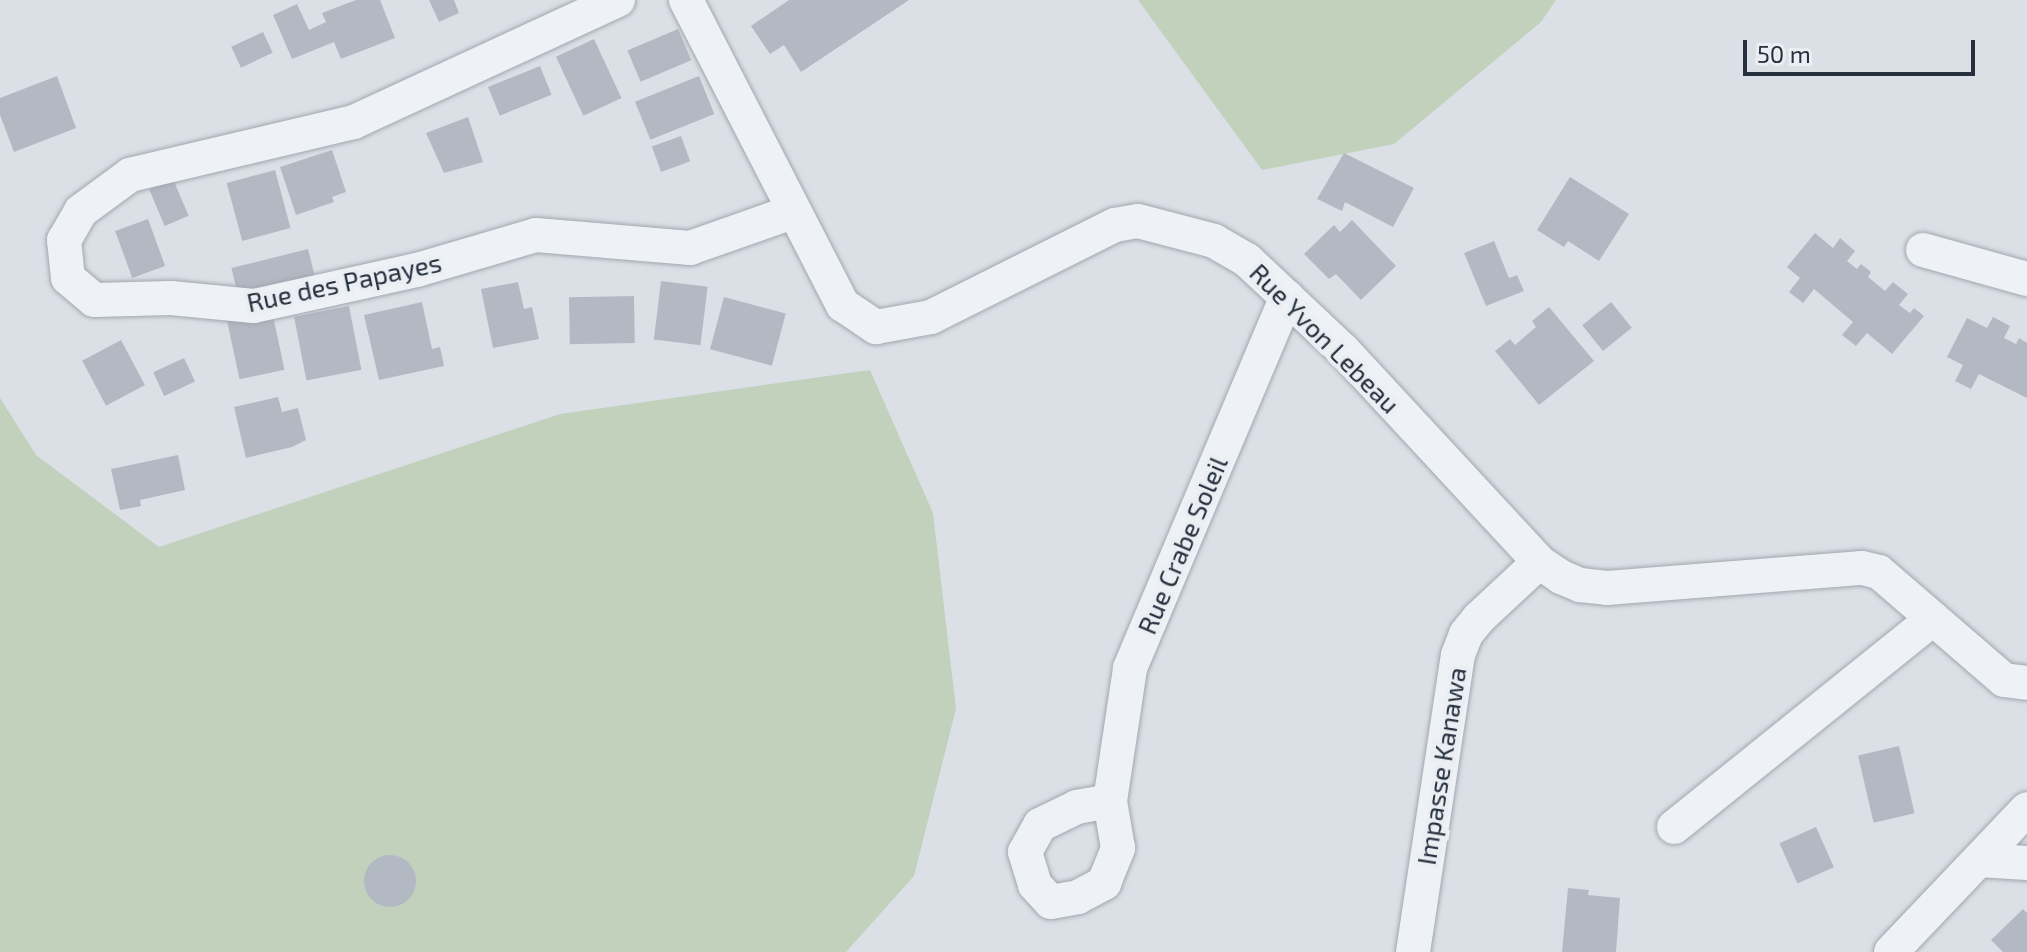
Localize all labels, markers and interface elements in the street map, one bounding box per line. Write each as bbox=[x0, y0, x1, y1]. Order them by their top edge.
scale bar bbox=[1747, 24, 1979, 74]
text: 50 m bbox=[1757, 39, 1811, 68]
street label: Rue des Papayes bbox=[244, 246, 444, 318]
street label: Rue Yvon Lebeau bbox=[1243, 256, 1407, 420]
street label: Rue Crabe Soleil bbox=[1131, 451, 1233, 639]
street label: Impasse Kanawa bbox=[1410, 665, 1472, 867]

